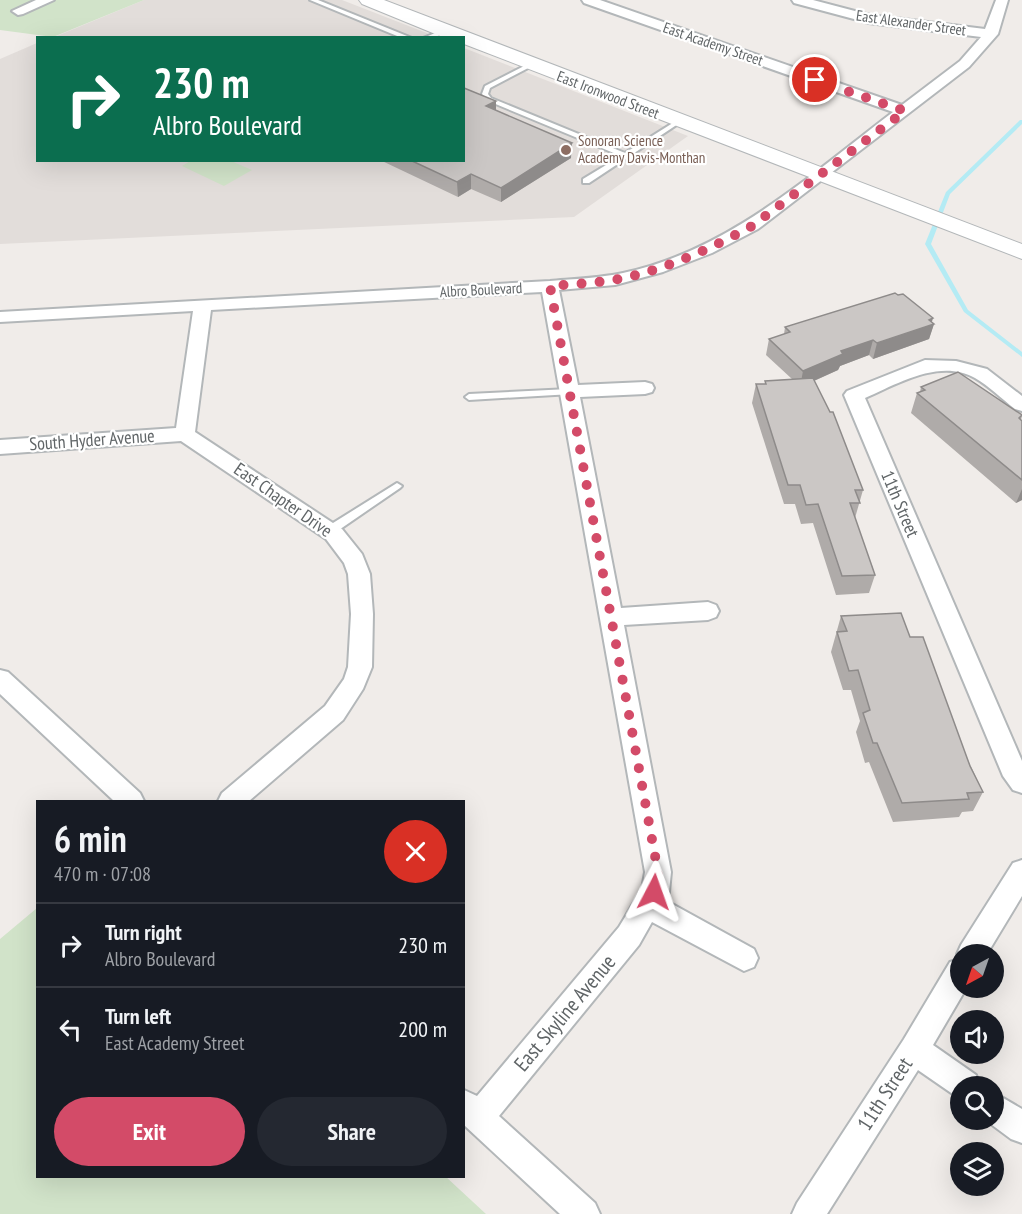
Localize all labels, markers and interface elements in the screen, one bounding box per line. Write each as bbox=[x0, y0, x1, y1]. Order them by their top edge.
street label: East Alexander Street bbox=[855, 5, 967, 40]
street label: East Academy Street bbox=[661, 18, 766, 70]
pin bbox=[789, 54, 840, 105]
text: 230 m bbox=[153, 55, 250, 110]
icon: right bbox=[54, 60, 132, 138]
icon: arrive bbox=[798, 63, 831, 96]
street label: East Ironwood Street bbox=[554, 66, 662, 123]
text: Albro Boulevard bbox=[153, 108, 302, 142]
place label: Sonoran Science Academy Davis-Monthan bbox=[578, 131, 705, 167]
marker: Sonoran Science Academy Davis-Monthan bbox=[559, 143, 573, 157]
street label: Albro Boulevard bbox=[439, 278, 523, 301]
street label: South Hyder Avenue bbox=[29, 424, 155, 455]
street label: East Chapter Drive bbox=[230, 457, 337, 542]
street label: 11th Street bbox=[876, 467, 925, 541]
text: 6 min bbox=[54, 815, 127, 862]
button: close bbox=[384, 820, 447, 883]
position arrow bbox=[622, 860, 686, 924]
text: 470 m · 07:08 bbox=[54, 861, 151, 887]
text: Turn right bbox=[105, 918, 182, 946]
icon: right bbox=[54, 929, 87, 962]
text: 230 m bbox=[398, 931, 447, 959]
north arrow bbox=[950, 944, 1004, 998]
map controls bbox=[950, 944, 1004, 1196]
text: Albro Boulevard bbox=[105, 946, 215, 972]
street label: East Skyline Avenue bbox=[508, 949, 621, 1077]
text: Turn left bbox=[105, 1002, 171, 1030]
button: sound bbox=[950, 1010, 1004, 1064]
icon: left bbox=[54, 1013, 87, 1046]
text: 200 m bbox=[398, 1015, 447, 1043]
text: East Academy Street bbox=[105, 1030, 244, 1056]
street label: 11th Street bbox=[851, 1052, 918, 1135]
button: search bbox=[950, 1076, 1004, 1130]
button: Exit bbox=[54, 1097, 245, 1166]
button: Share bbox=[257, 1097, 447, 1166]
button: layers bbox=[950, 1142, 1004, 1196]

